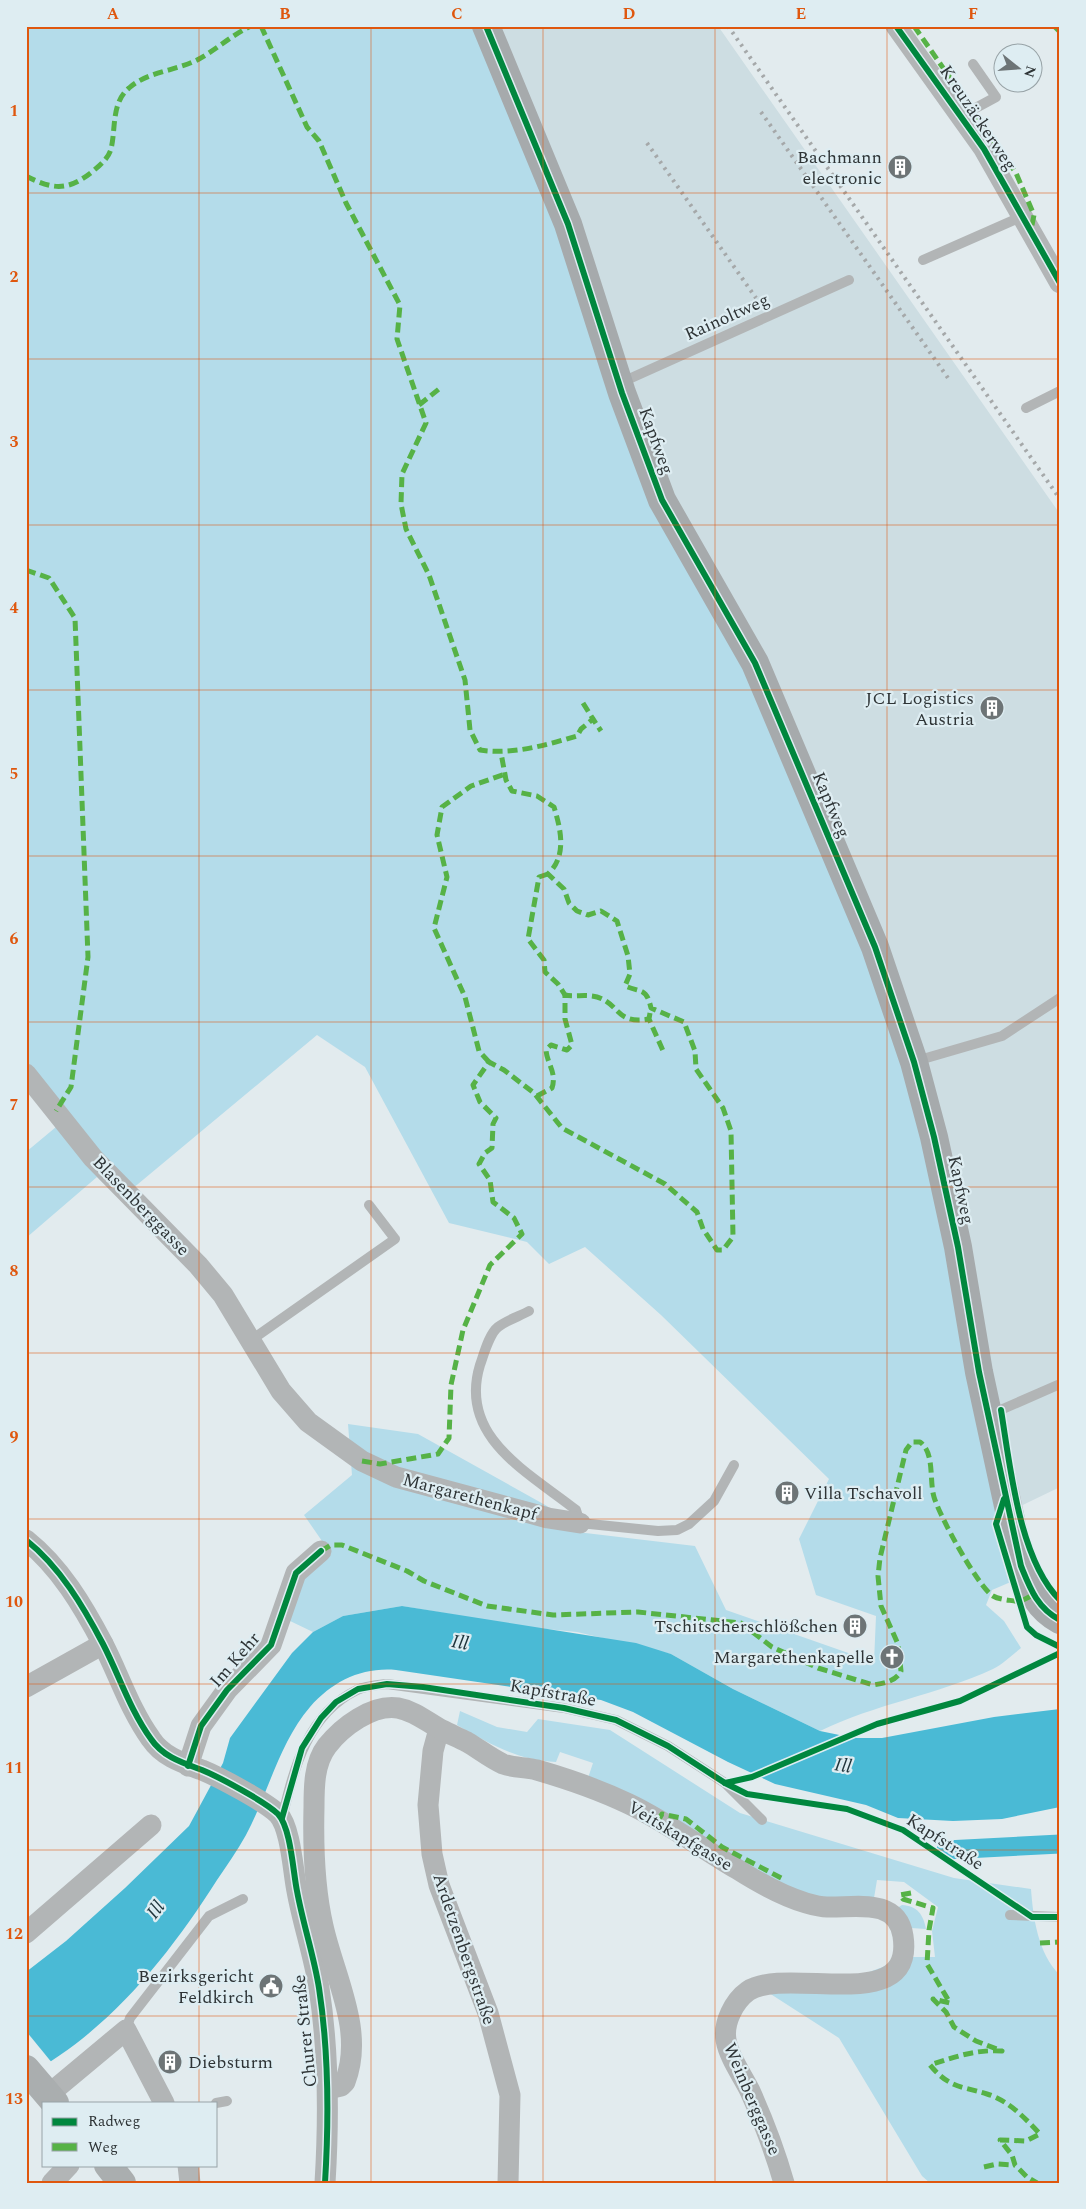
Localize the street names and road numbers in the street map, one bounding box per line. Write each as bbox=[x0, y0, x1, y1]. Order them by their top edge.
street label: Kreuzäckerweg bbox=[933, 60, 1023, 176]
street label: Rainoltweg bbox=[680, 286, 774, 348]
street label: Kapfweg bbox=[631, 404, 681, 478]
street label: Kapfweg bbox=[805, 768, 857, 842]
street label: Blasenberggasse bbox=[86, 1150, 196, 1262]
street label: Kapfweg bbox=[941, 1153, 981, 1227]
street label: Margarethenkapf bbox=[400, 1466, 542, 1528]
street label: Im Kehr bbox=[203, 1626, 267, 1694]
street label: Kapfstraße bbox=[508, 1672, 598, 1714]
street label: Veitskapfgasse bbox=[622, 1794, 738, 1878]
street label: Kapfstraße bbox=[901, 1807, 989, 1877]
street label: Ardetzenbergstraße bbox=[425, 1870, 503, 2028]
street label: Churer Straße bbox=[286, 1973, 324, 2089]
street label: Weinberggasse bbox=[716, 2039, 788, 2159]

